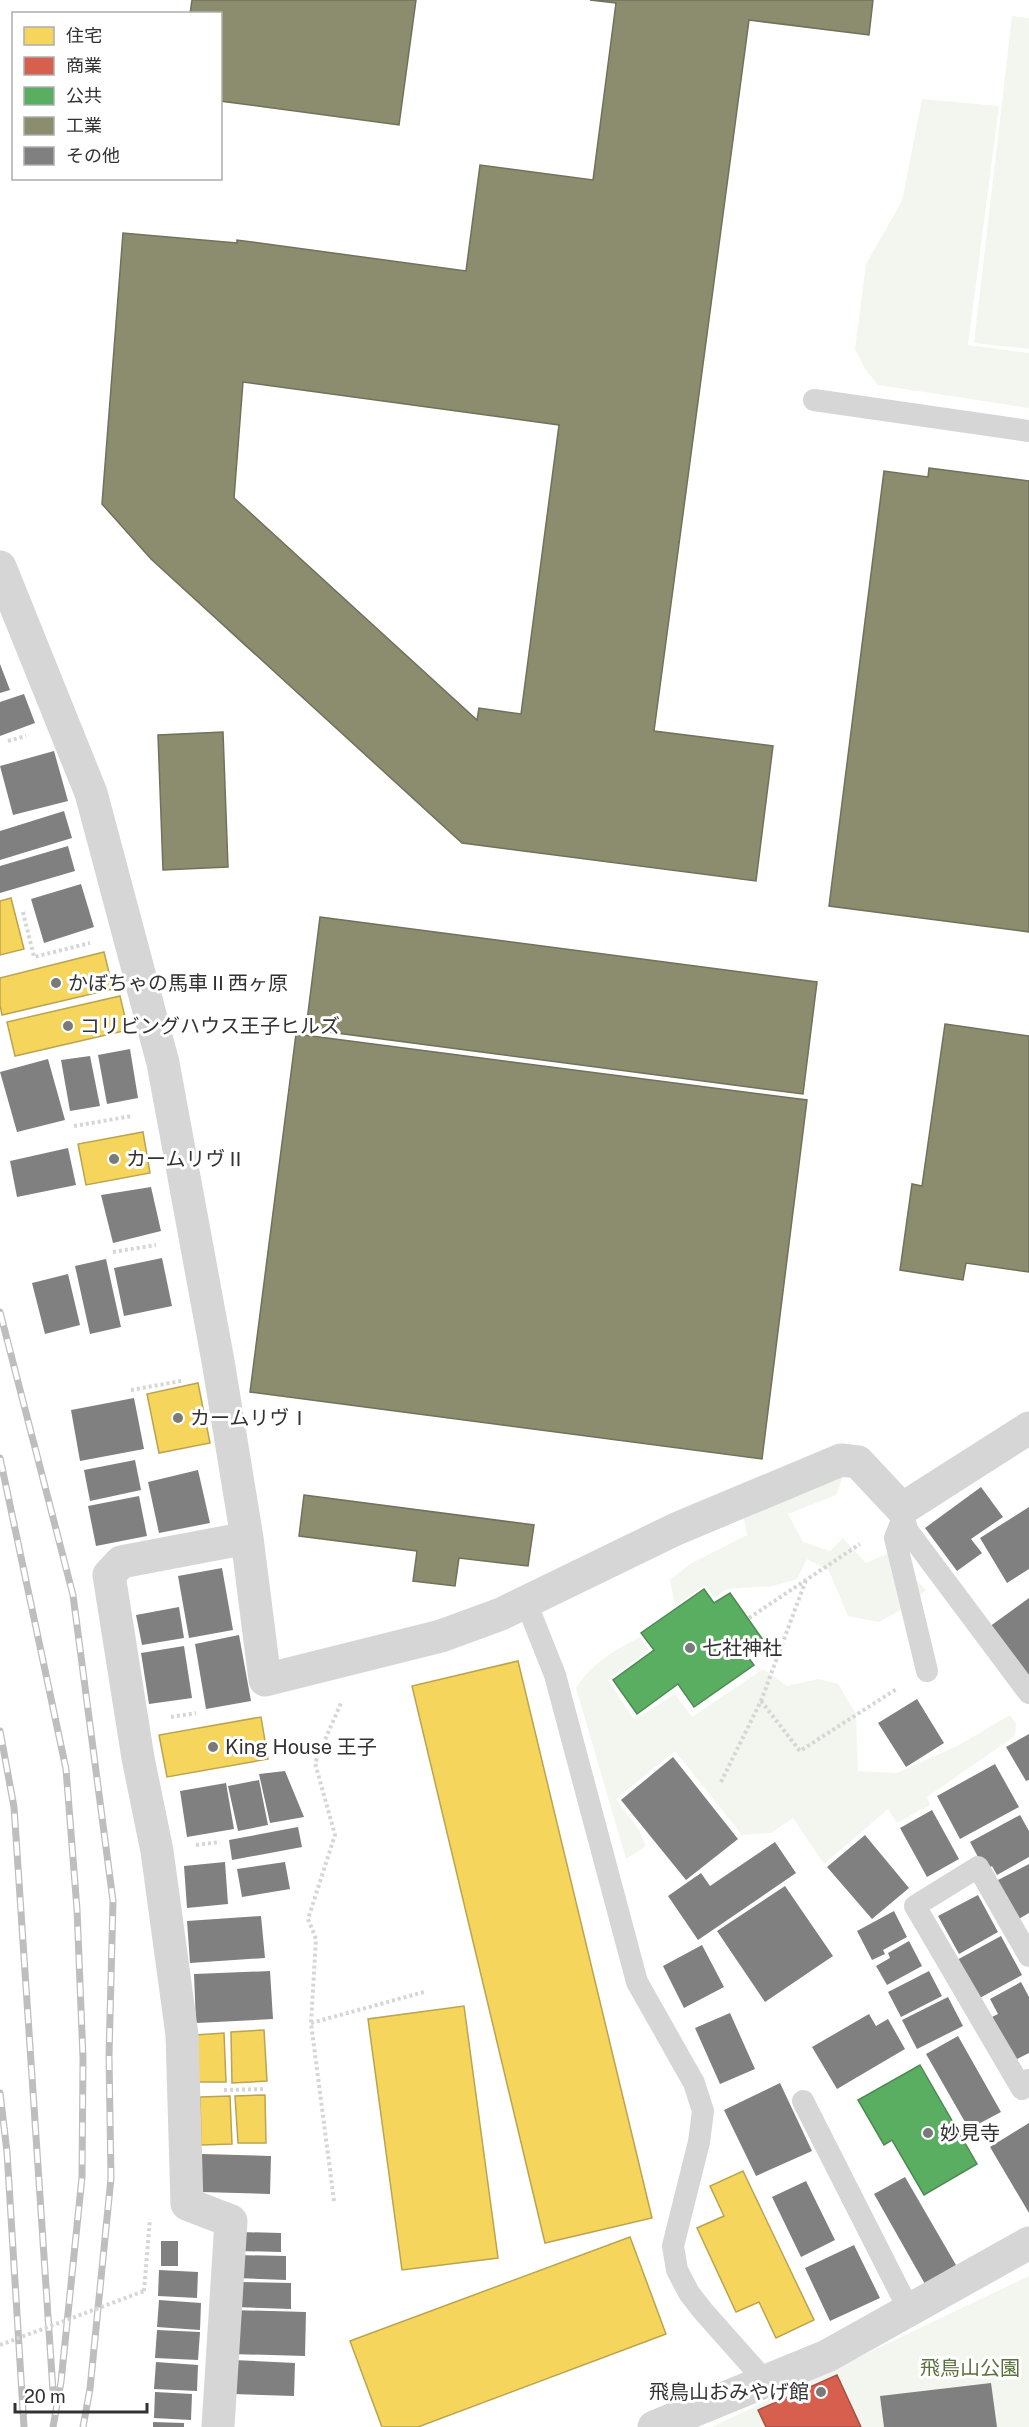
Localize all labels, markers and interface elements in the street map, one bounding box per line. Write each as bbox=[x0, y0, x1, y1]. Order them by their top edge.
legend bbox=[12, 12, 222, 180]
text: 住宅 bbox=[66, 25, 102, 46]
text: 商業 bbox=[66, 55, 102, 76]
text: 公共 bbox=[66, 85, 102, 106]
text: 工業 bbox=[66, 115, 102, 136]
text: その他 bbox=[66, 145, 120, 166]
place label: かぼちゃの馬車Ⅱ西ヶ原 bbox=[68, 971, 288, 995]
marker: かぼちゃの馬車Ⅱ西ヶ原 bbox=[49, 976, 63, 990]
place label: コリビングハウス王子ヒルズ bbox=[80, 1014, 340, 1038]
marker: コリビングハウス王子ヒルズ bbox=[61, 1019, 75, 1033]
place label: カームリヴⅡ bbox=[126, 1147, 245, 1171]
marker: カームリヴⅡ bbox=[107, 1152, 121, 1166]
place label: カームリヴⅠ bbox=[190, 1406, 309, 1430]
marker: カームリヴⅠ bbox=[171, 1411, 185, 1425]
place label: 七社神社 bbox=[702, 1636, 782, 1660]
marker: 七社神社 bbox=[683, 1641, 697, 1655]
place label: King House 王子 bbox=[225, 1735, 377, 1759]
marker: King House 王子 bbox=[206, 1740, 220, 1754]
place label: 妙見寺 bbox=[940, 2121, 1000, 2145]
marker: 妙見寺 bbox=[921, 2126, 935, 2140]
park label: 飛鳥山公園 bbox=[920, 2356, 1020, 2380]
scale bar bbox=[15, 2376, 147, 2414]
place label: 飛鳥山おみやげ館 bbox=[649, 2380, 809, 2404]
marker: 飛鳥山おみやげ館 bbox=[814, 2385, 828, 2399]
text: 20 m bbox=[24, 2386, 66, 2407]

